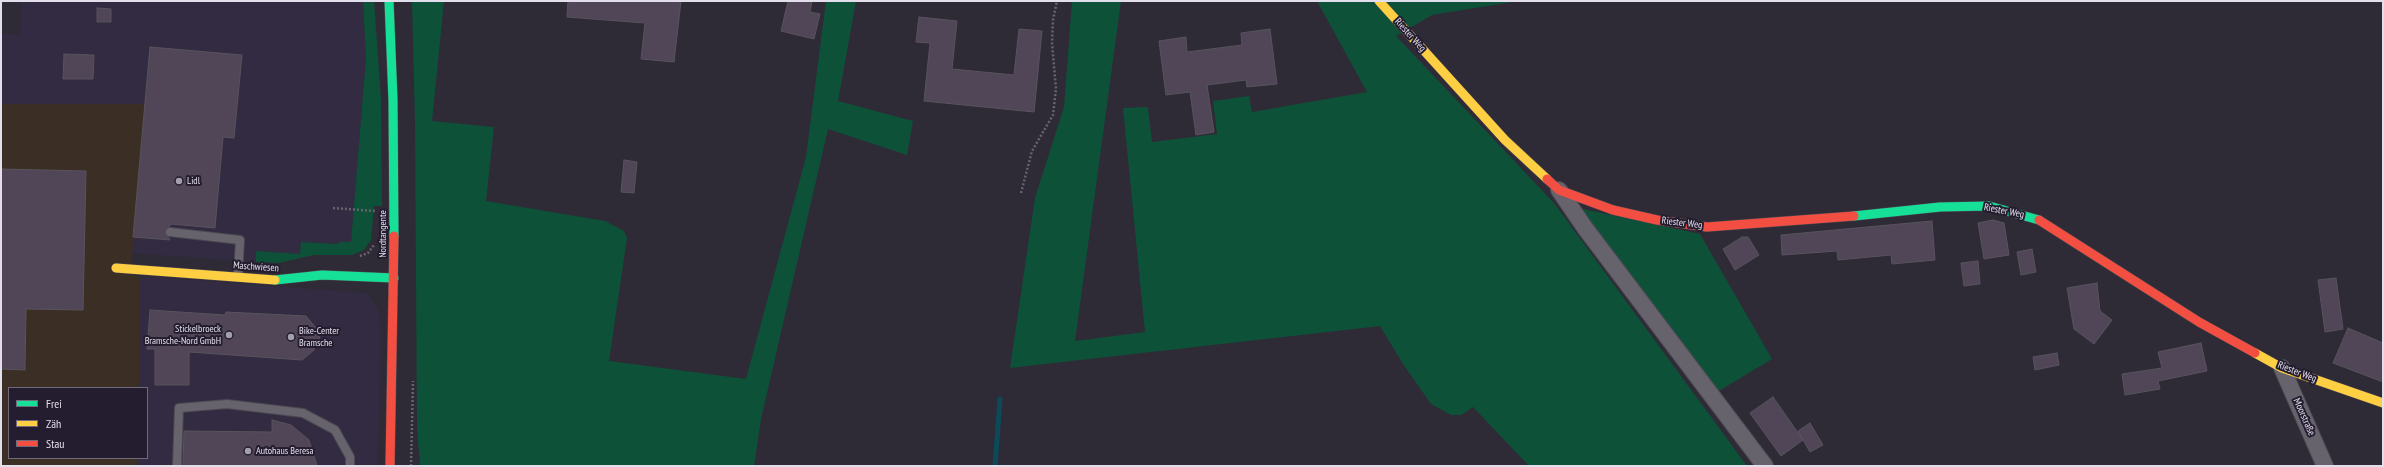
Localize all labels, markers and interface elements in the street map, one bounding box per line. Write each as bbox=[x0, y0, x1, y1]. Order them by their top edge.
street label: Riester Weg bbox=[1392, 16, 1428, 54]
place label: Lidl bbox=[187, 175, 200, 187]
marker: Lidl bbox=[174, 176, 184, 186]
street label: Riester Weg bbox=[1983, 201, 2025, 221]
street label: Nordtangente bbox=[377, 210, 389, 258]
street label: Riester Weg bbox=[1661, 215, 1703, 231]
street label: Maschwiesen bbox=[233, 259, 279, 275]
place label: Stickelbroeck Bramsche-Nord GmbH bbox=[145, 323, 221, 346]
place label: Bike-Center Bramsche bbox=[299, 325, 339, 348]
marker: Stickelbroeck Bramsche-Nord GmbH bbox=[224, 330, 234, 340]
marker: Bike-Center Bramsche bbox=[286, 332, 296, 342]
street label: Riester Weg bbox=[2276, 359, 2318, 385]
legend bbox=[8, 387, 148, 459]
text: Frei bbox=[46, 396, 62, 411]
street label: Moorstraße bbox=[2290, 396, 2318, 438]
text: Zäh bbox=[46, 416, 61, 431]
text: Stau bbox=[46, 436, 64, 451]
place label: Autohaus Beresa bbox=[256, 445, 313, 457]
marker: Autohaus Beresa bbox=[243, 446, 253, 456]

